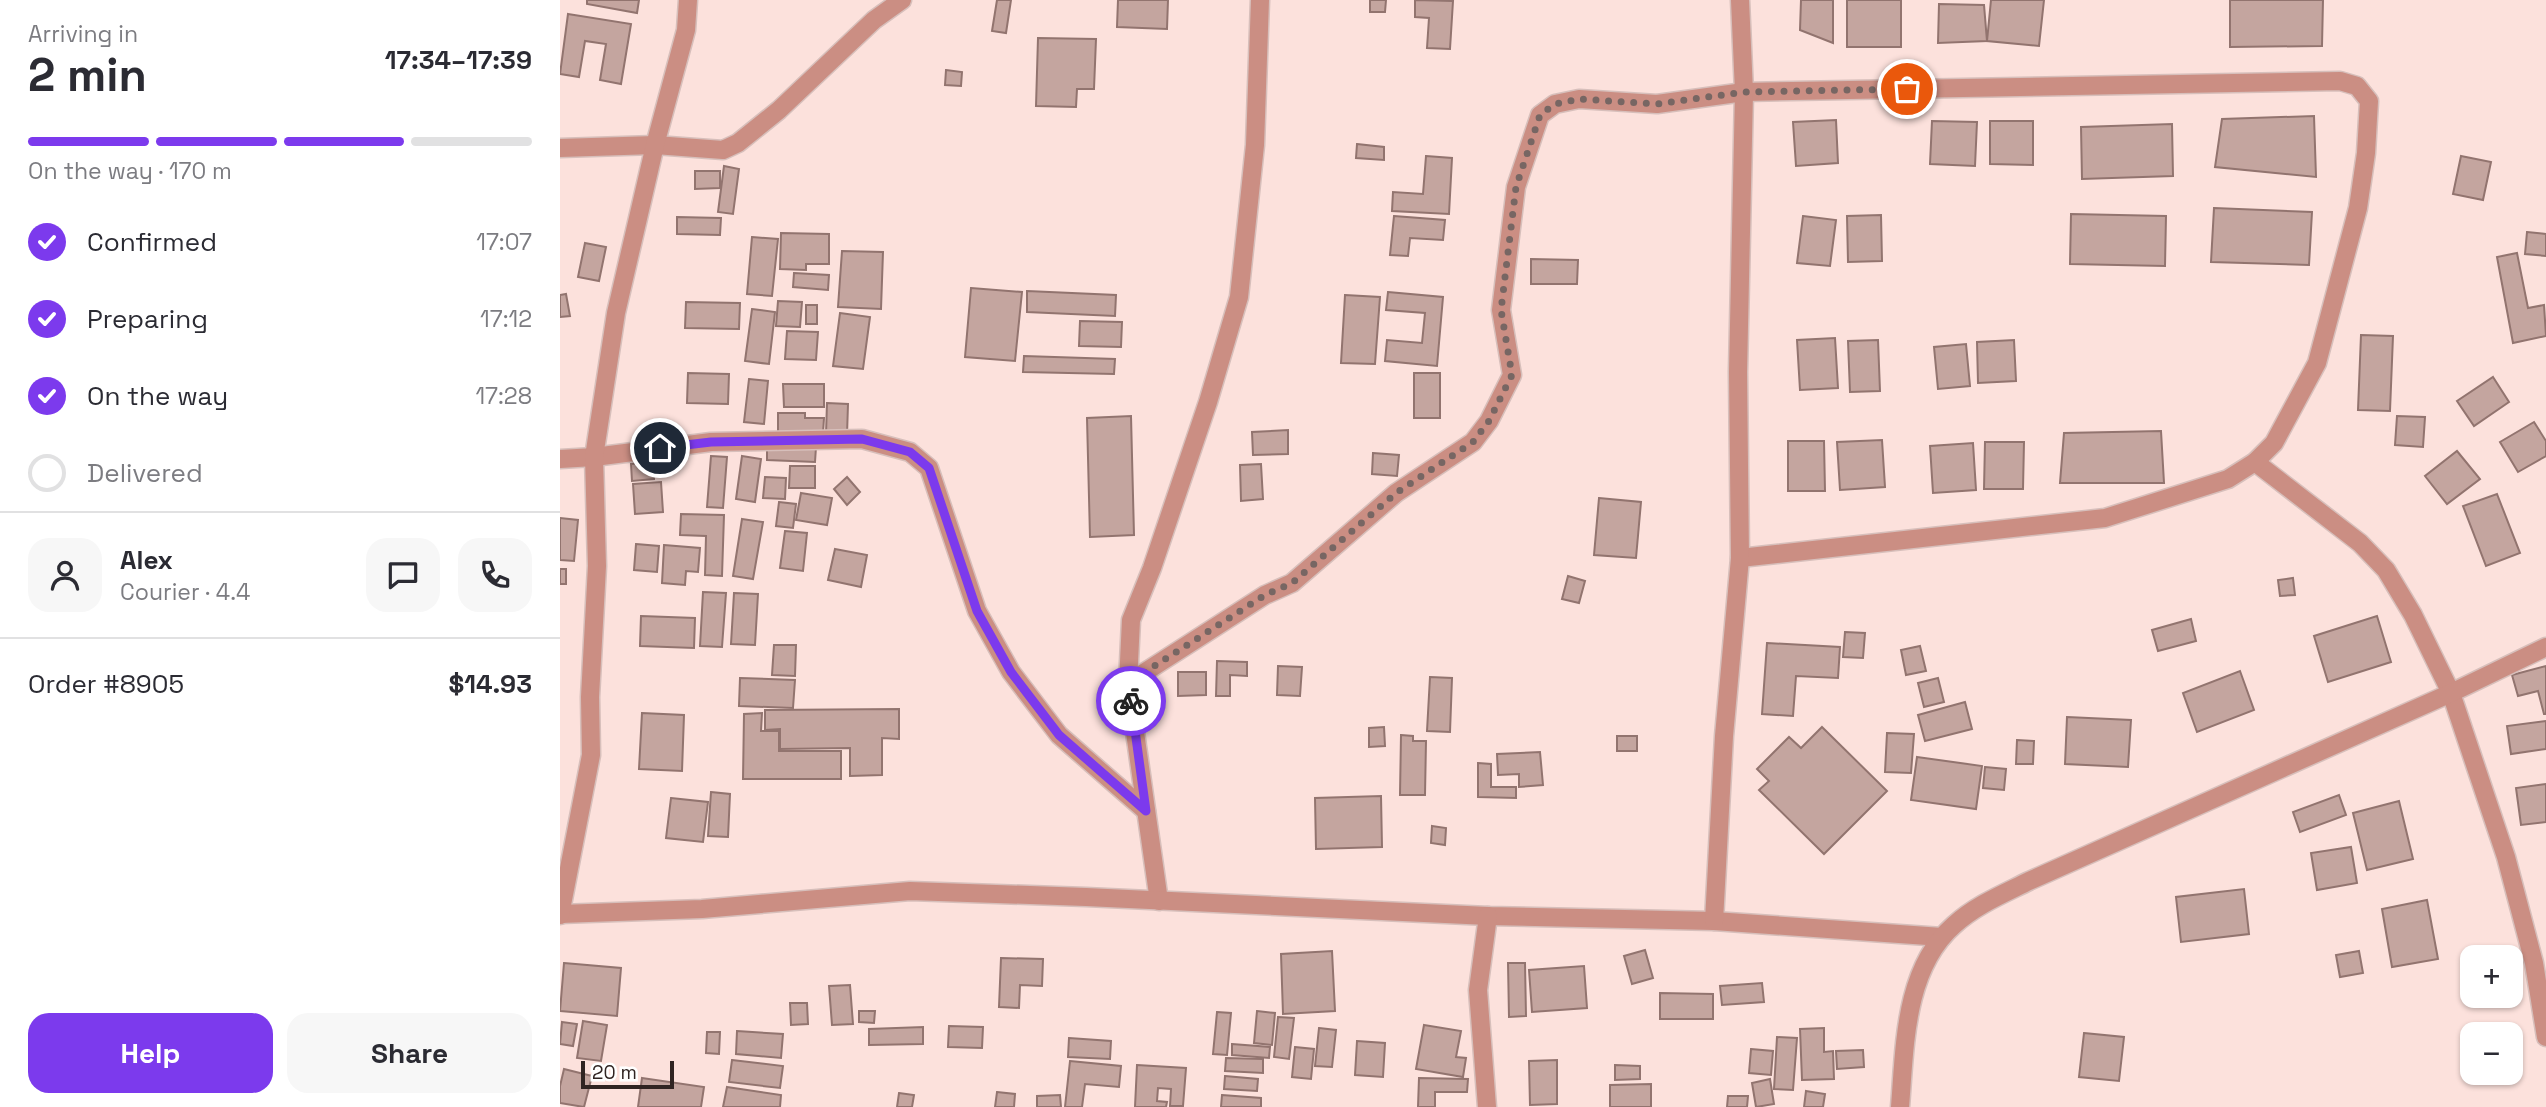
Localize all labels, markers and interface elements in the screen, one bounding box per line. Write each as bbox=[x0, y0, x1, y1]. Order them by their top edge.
text: Arriving in bbox=[28, 19, 138, 49]
text: 17:34–17:39 bbox=[385, 43, 532, 77]
text: 2 min bbox=[28, 46, 147, 104]
pin bbox=[1877, 59, 1937, 119]
icon: bag bbox=[1888, 70, 1926, 108]
text: On the way · 170 m bbox=[28, 156, 232, 186]
icon: check bbox=[28, 223, 66, 261]
text: Confirmed bbox=[87, 225, 217, 259]
text: 17:07 bbox=[476, 227, 532, 257]
icon: check bbox=[28, 300, 66, 338]
text: Preparing bbox=[87, 302, 208, 336]
text: 17:12 bbox=[480, 304, 532, 334]
icon: check bbox=[28, 377, 66, 415]
text: On the way bbox=[87, 379, 228, 413]
text: 17:28 bbox=[475, 381, 532, 411]
pin bbox=[630, 418, 690, 478]
icon: home bbox=[641, 429, 679, 467]
text: Delivered bbox=[87, 456, 203, 490]
button: person bbox=[28, 538, 102, 612]
button: chat bbox=[366, 538, 440, 612]
button: phone bbox=[458, 538, 532, 612]
text: Alex bbox=[120, 543, 173, 577]
text: Courier · 4.4 bbox=[120, 577, 250, 607]
courier bbox=[1096, 666, 1166, 736]
text: Order #8905 bbox=[28, 667, 184, 701]
text: $14.93 bbox=[448, 667, 532, 701]
icon: bike bbox=[1112, 682, 1150, 720]
map controls bbox=[2460, 945, 2523, 1085]
button: + bbox=[2460, 945, 2523, 1008]
button: Help bbox=[28, 1013, 273, 1093]
button: Share bbox=[287, 1013, 532, 1093]
button: − bbox=[2460, 1022, 2523, 1085]
scale bar bbox=[581, 1058, 674, 1090]
text: 20 m bbox=[592, 1060, 637, 1085]

